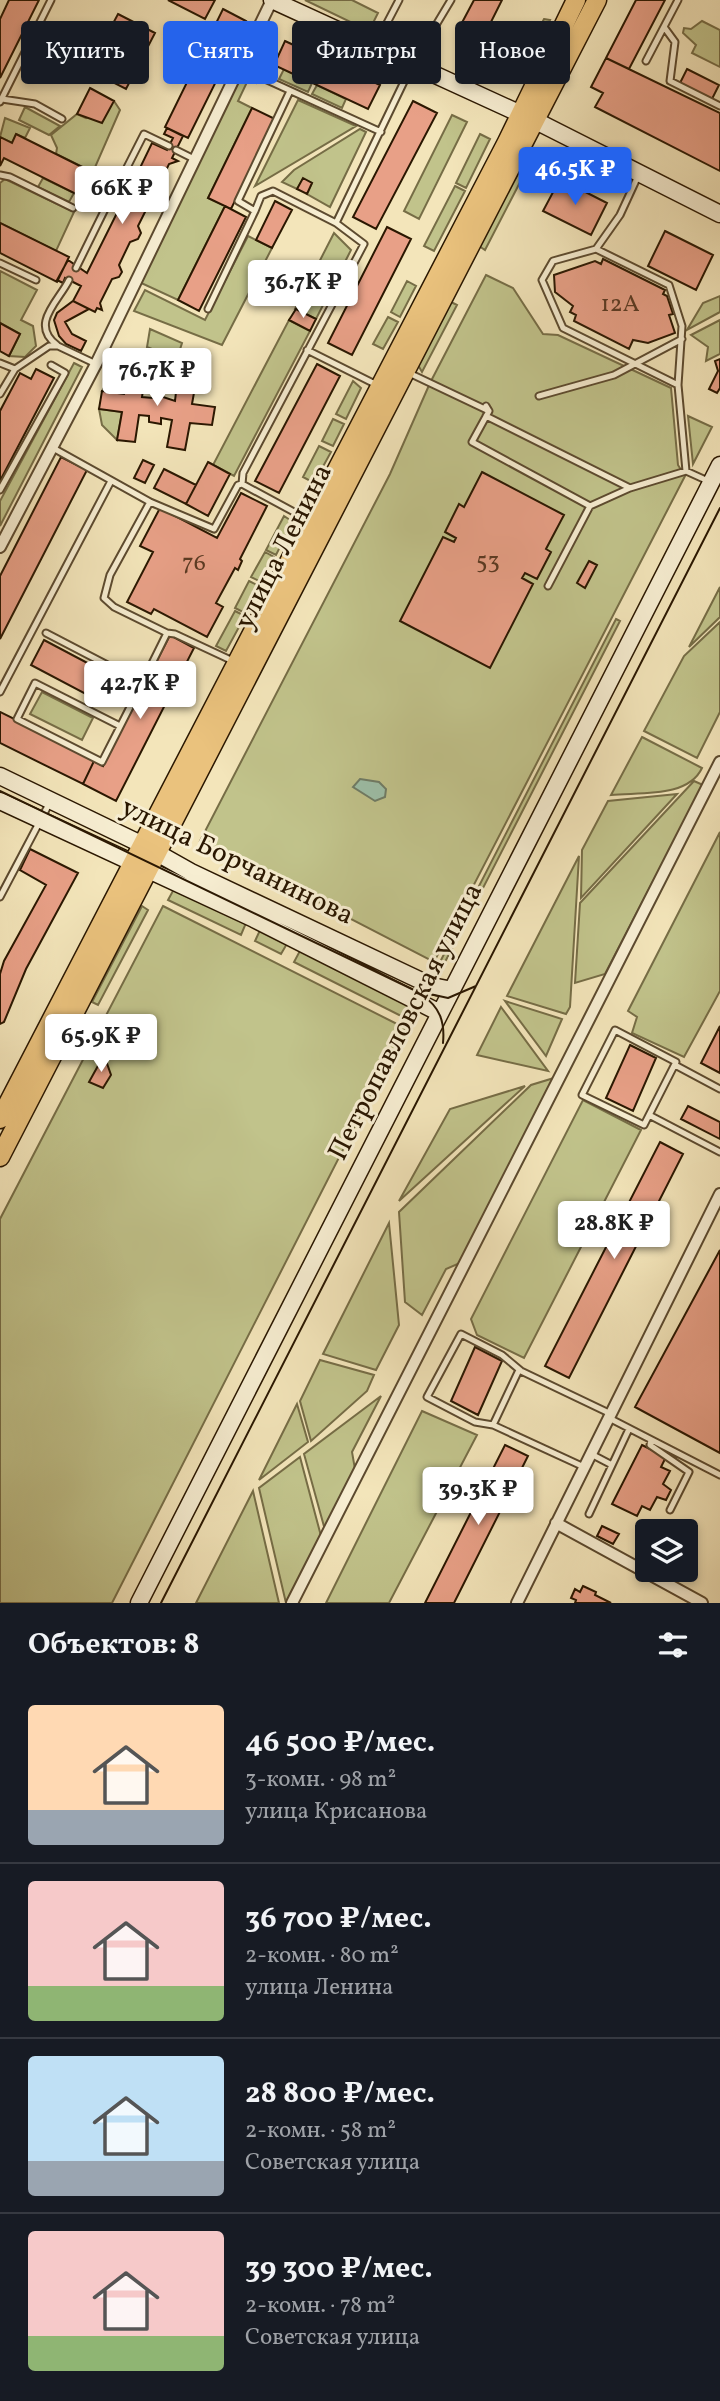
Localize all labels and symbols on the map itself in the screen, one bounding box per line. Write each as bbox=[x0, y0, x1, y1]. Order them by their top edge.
pin: 46.5K ₽ bbox=[510, 148, 640, 207]
pin: 66K ₽ bbox=[73, 166, 171, 226]
pin: 36.7K ₽ bbox=[238, 260, 368, 320]
house number: 12А bbox=[600, 288, 640, 322]
pin: 76.7K ₽ bbox=[92, 348, 222, 408]
street label: улица Ленина bbox=[226, 458, 342, 636]
house number: 53 bbox=[476, 545, 500, 579]
house number: 76 bbox=[182, 547, 206, 581]
pin: 42.7K ₽ bbox=[75, 662, 205, 721]
street label: улица Борчанинова bbox=[114, 789, 360, 935]
street label: Петропавловская улица bbox=[319, 877, 493, 1167]
pin: 65.9K ₽ bbox=[36, 1014, 166, 1074]
pin: 28.8K ₽ bbox=[549, 1202, 679, 1261]
pin: 39.3K ₽ bbox=[413, 1468, 543, 1527]

